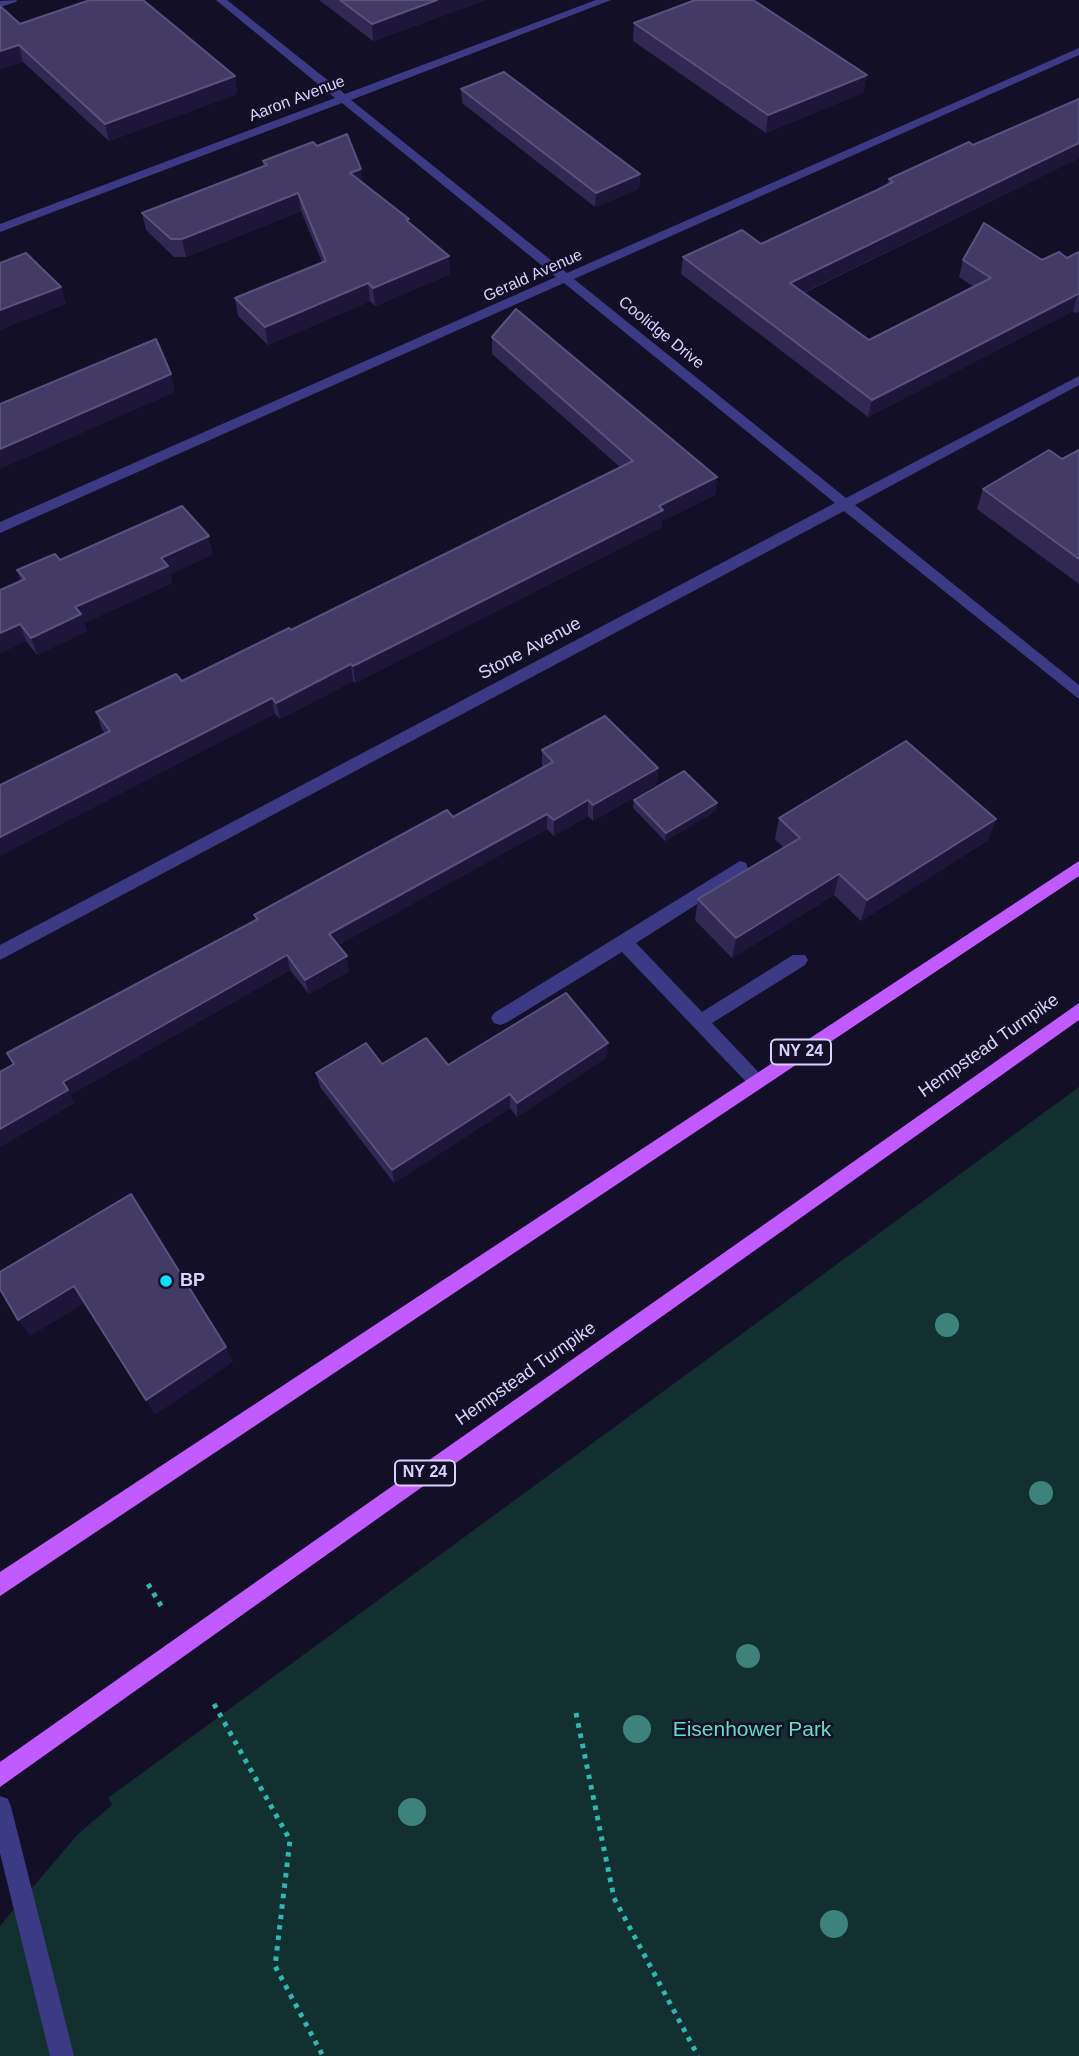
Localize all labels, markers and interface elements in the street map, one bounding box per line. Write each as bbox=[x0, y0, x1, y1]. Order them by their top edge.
street label: Aaron Avenue bbox=[246, 72, 348, 126]
street label: Gerald Avenue bbox=[480, 246, 586, 306]
street label: Coolidge Drive bbox=[614, 293, 708, 373]
street label: Stone Avenue bbox=[475, 613, 585, 685]
street label: Hempstead Turnpike bbox=[915, 989, 1063, 1103]
road number: NY 24 bbox=[771, 1040, 831, 1064]
place label: BP bbox=[180, 1270, 205, 1292]
marker: BP bbox=[158, 1273, 174, 1289]
street label: Hempstead Turnpike bbox=[452, 1317, 600, 1431]
road number: NY 24 bbox=[395, 1460, 455, 1485]
park label: Eisenhower Park bbox=[673, 1717, 831, 1743]

